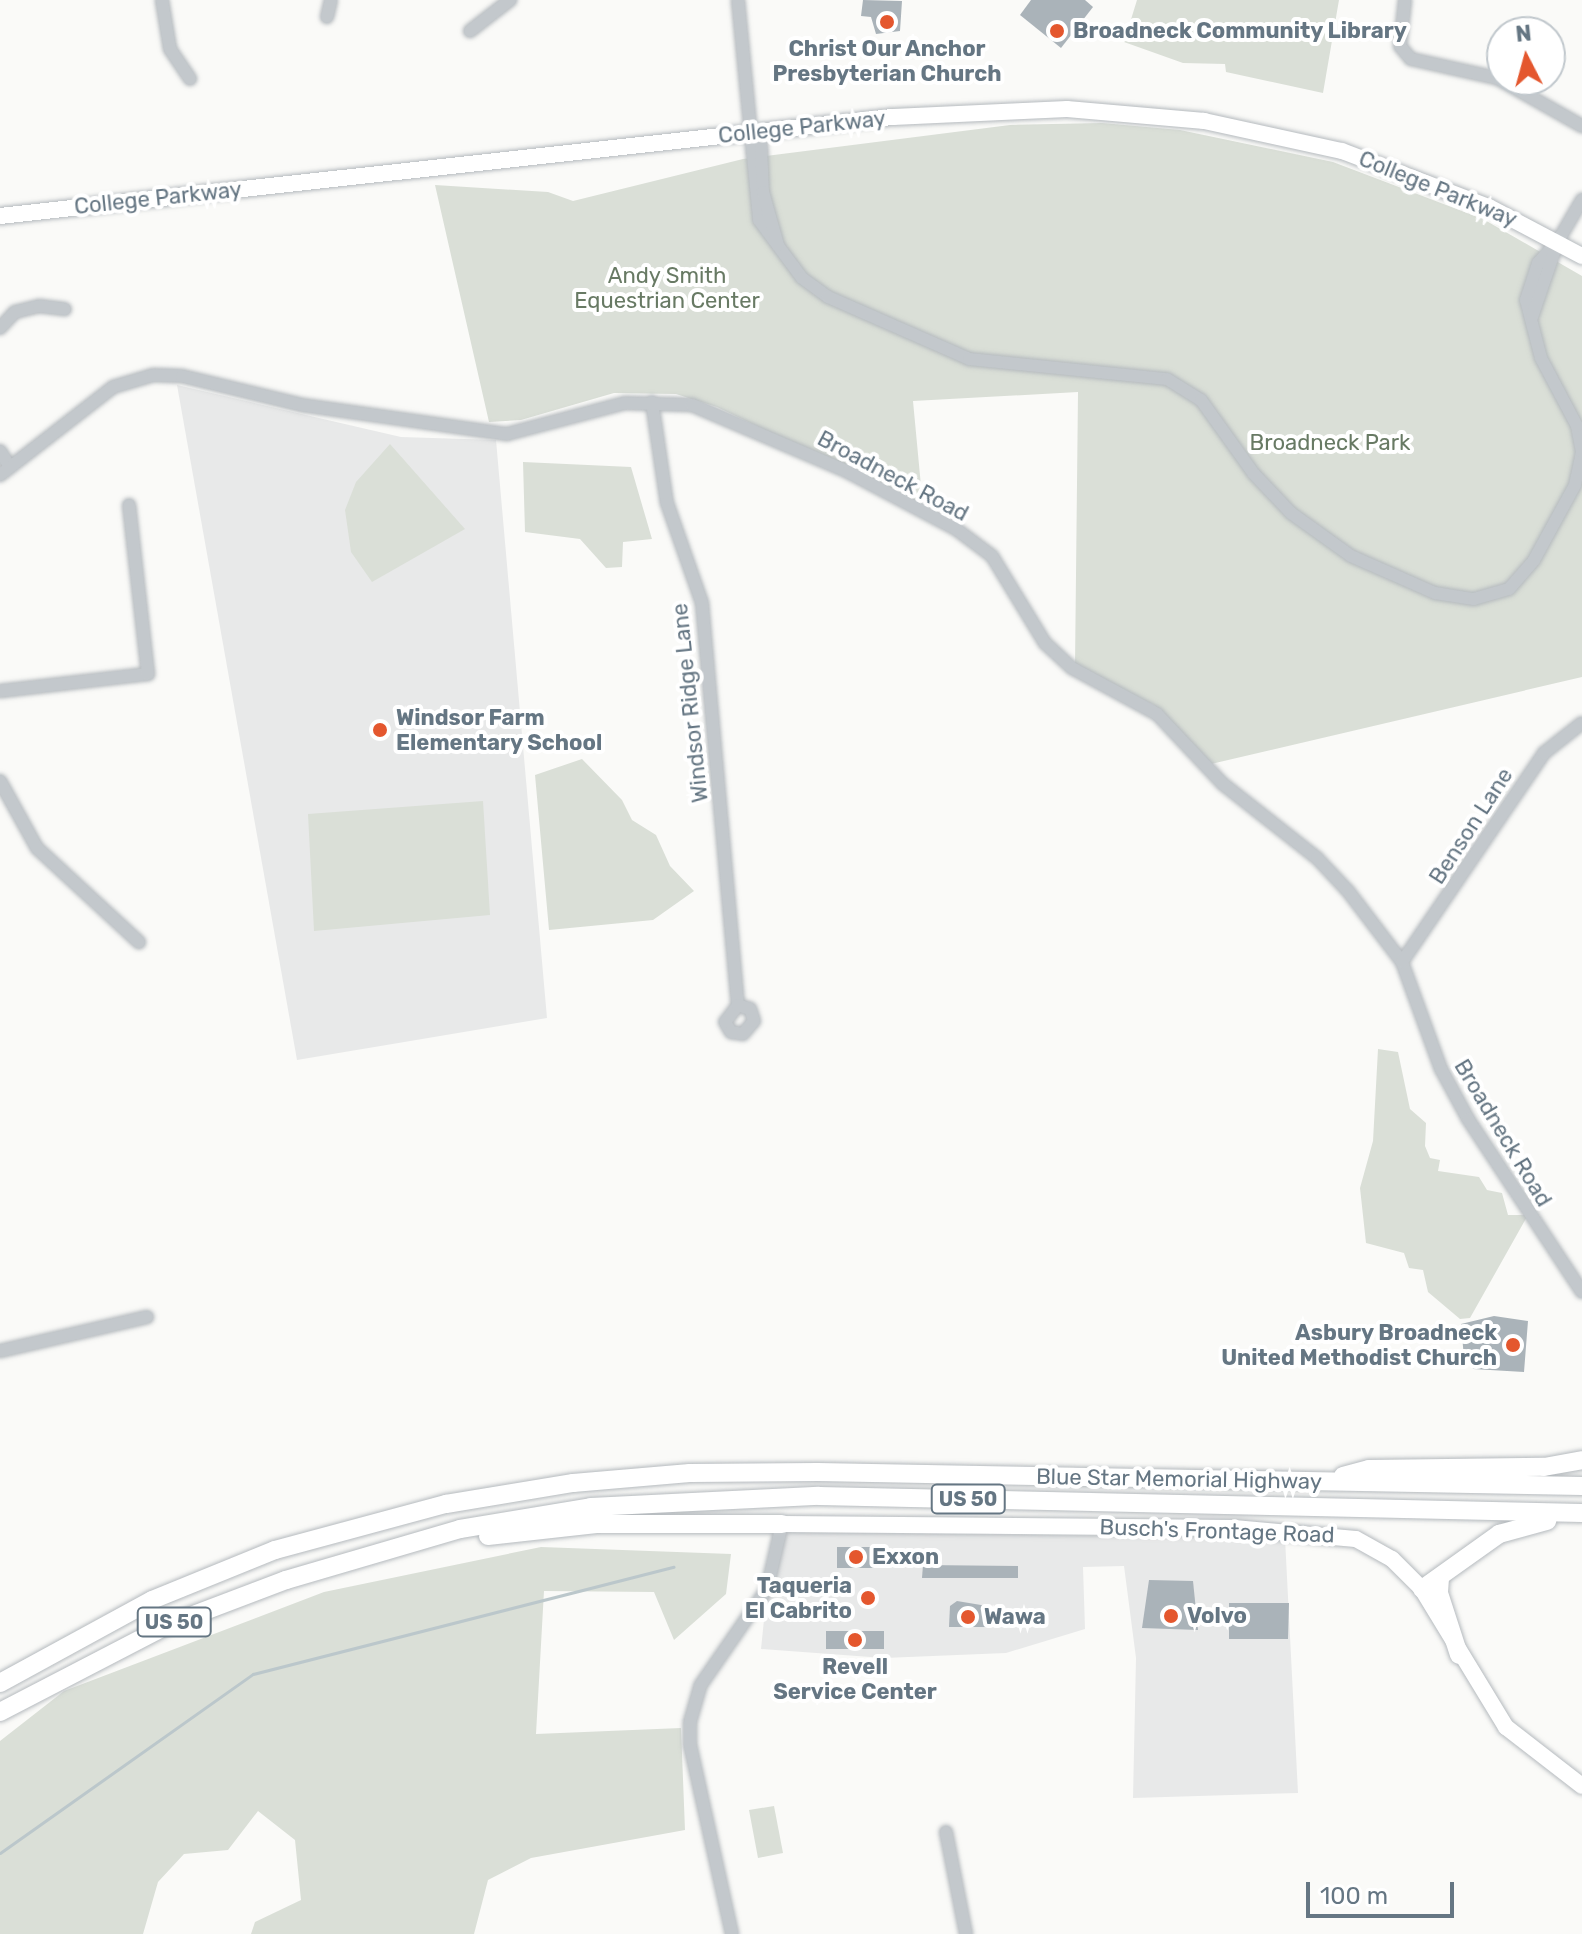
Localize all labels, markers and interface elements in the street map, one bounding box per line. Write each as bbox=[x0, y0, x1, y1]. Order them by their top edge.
marker: Christ Our Anchor Presbyterian Church bbox=[878, 13, 896, 31]
north arrow bbox=[1486, 16, 1566, 96]
place label: Broadneck Community Library bbox=[1073, 18, 1407, 44]
text: N bbox=[1514, 19, 1533, 48]
marker: Broadneck Community Library bbox=[1048, 22, 1066, 40]
place label: Christ Our Anchor Presbyterian Church bbox=[773, 35, 1001, 86]
street label: College Parkway bbox=[717, 105, 887, 149]
street label: College Parkway bbox=[1355, 145, 1521, 233]
street label: College Parkway bbox=[73, 176, 243, 220]
park label: Andy Smith Equestrian Center bbox=[574, 262, 760, 314]
street label: Broadneck Road bbox=[813, 425, 973, 527]
park label: Broadneck Park bbox=[1249, 430, 1411, 456]
street label: Windsor Ridge Lane bbox=[666, 602, 714, 804]
place label: Windsor Farm Elementary School bbox=[396, 704, 603, 756]
marker: Windsor Farm Elementary School bbox=[371, 721, 389, 739]
street label: Benson Lane bbox=[1424, 763, 1518, 889]
street label: Broadneck Road bbox=[1449, 1054, 1557, 1212]
place label: Asbury Broadneck United Methodist Church bbox=[1221, 1319, 1497, 1370]
marker: Asbury Broadneck United Methodist Church bbox=[1504, 1336, 1522, 1354]
street label: Blue Star Memorial Highway bbox=[1036, 1463, 1322, 1495]
road number: US 50 bbox=[930, 1483, 1006, 1515]
street label: Busch's Frontage Road bbox=[1099, 1514, 1335, 1548]
place label: Exxon bbox=[872, 1544, 939, 1570]
marker: Exxon bbox=[847, 1548, 865, 1566]
place label: Taqueria El Cabrito bbox=[745, 1572, 852, 1624]
marker: Taqueria El Cabrito bbox=[859, 1589, 877, 1607]
place label: Volvo bbox=[1187, 1603, 1247, 1629]
place label: Wawa bbox=[984, 1604, 1046, 1630]
road number: US 50 bbox=[136, 1606, 212, 1638]
marker: Volvo bbox=[1162, 1607, 1180, 1625]
marker: Wawa bbox=[959, 1608, 977, 1626]
marker: Revell Service Center bbox=[846, 1631, 864, 1649]
place label: Revell Service Center bbox=[773, 1653, 937, 1704]
scale bar bbox=[1310, 1866, 1458, 1916]
text: 100 m bbox=[1320, 1882, 1388, 1910]

